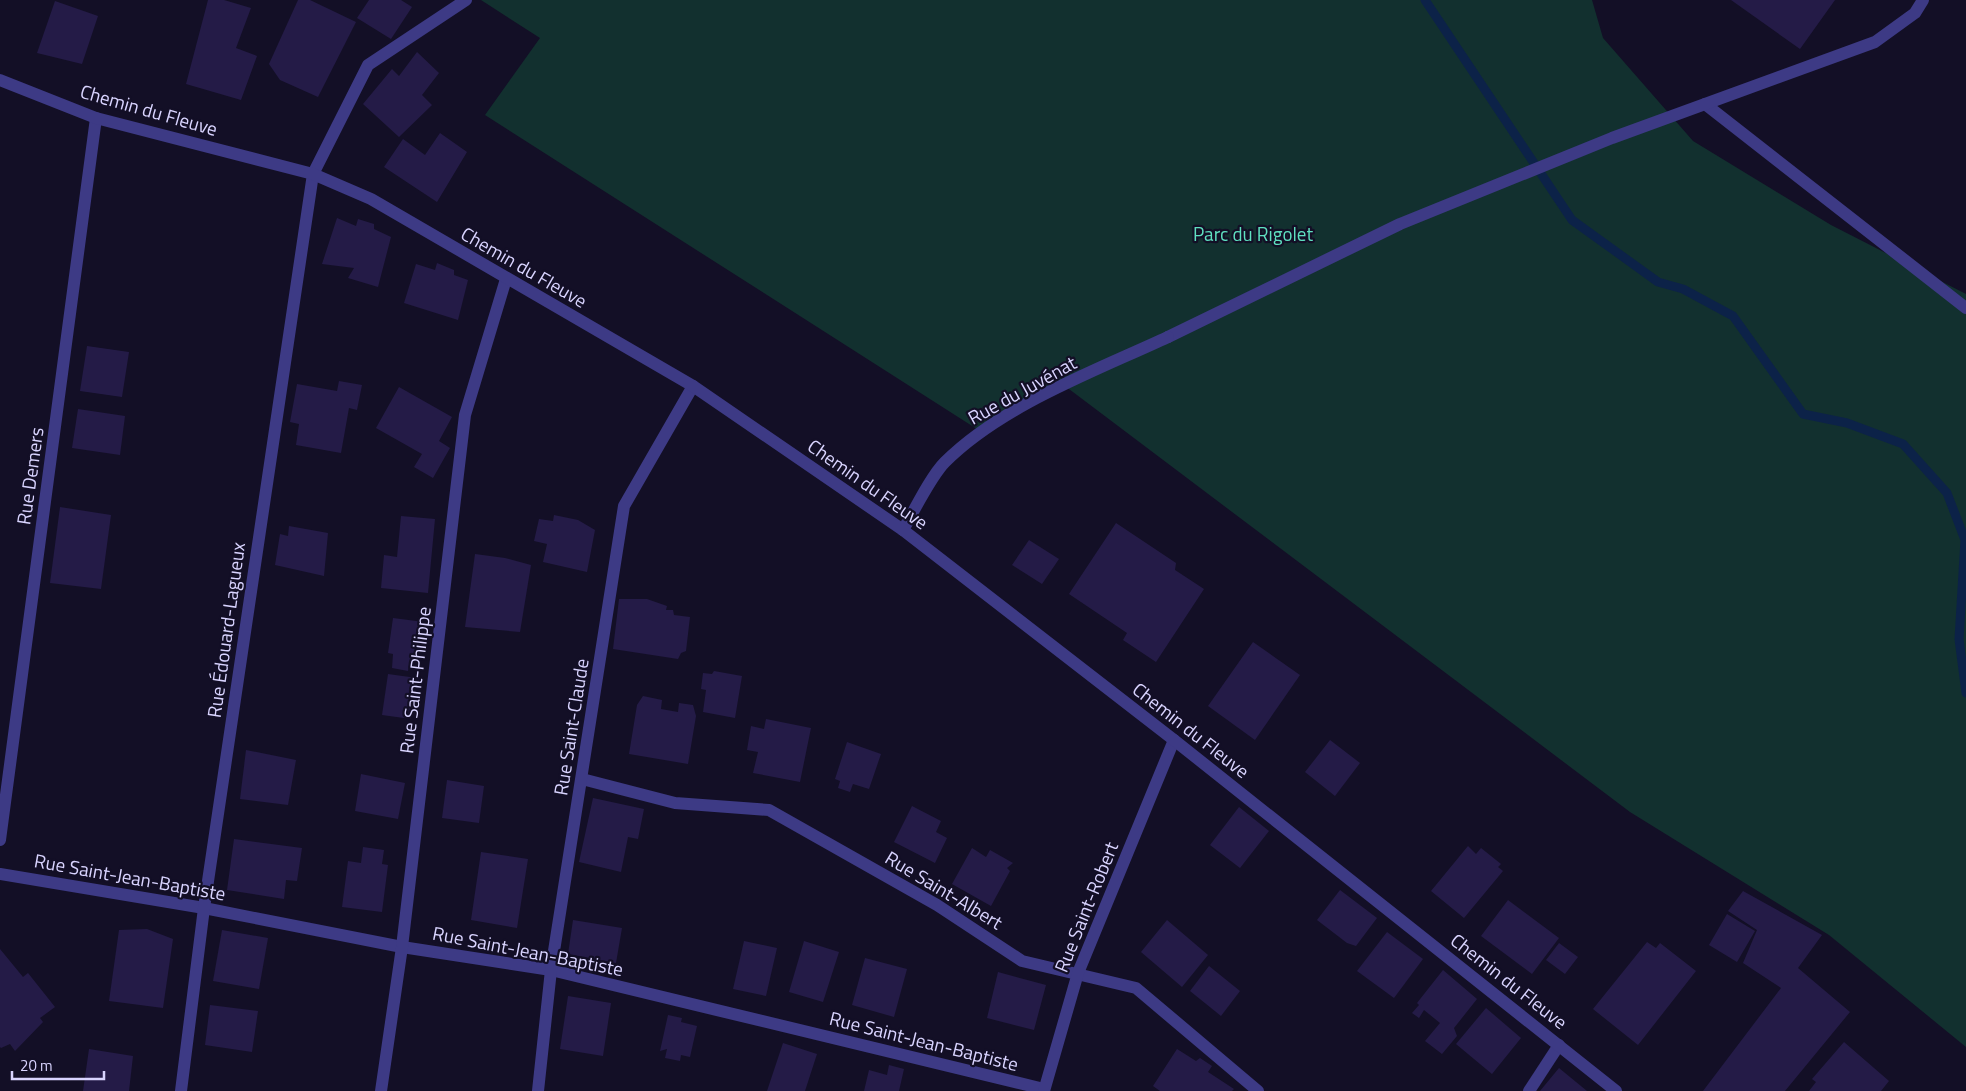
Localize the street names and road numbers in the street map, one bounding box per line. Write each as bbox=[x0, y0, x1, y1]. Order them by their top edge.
street label: Chemin du Fleuve bbox=[77, 76, 221, 143]
street label: Chemin du Fleuve bbox=[456, 219, 593, 315]
street label: Rue du Juvénat bbox=[962, 348, 1082, 431]
street label: Rue Demers bbox=[8, 425, 51, 527]
street label: Chemin du Fleuve bbox=[802, 431, 935, 536]
street label: Rue Édouard-Lagueux bbox=[199, 540, 252, 720]
street label: Rue Saint-Philippe bbox=[391, 605, 438, 755]
street label: Rue Saint-Claude bbox=[545, 656, 596, 797]
street label: Chemin du Fleuve bbox=[1127, 675, 1256, 785]
street label: Rue Saint-Robert bbox=[1046, 837, 1125, 976]
street label: Rue Saint-Albert bbox=[880, 843, 1009, 936]
street label: Rue Saint-Jean-Baptiste bbox=[32, 845, 228, 908]
street label: Rue Saint-Jean-Baptiste bbox=[430, 918, 626, 983]
street label: Chemin du Fleuve bbox=[1445, 926, 1574, 1036]
street label: Rue Saint-Jean-Baptiste bbox=[827, 1003, 1022, 1078]

